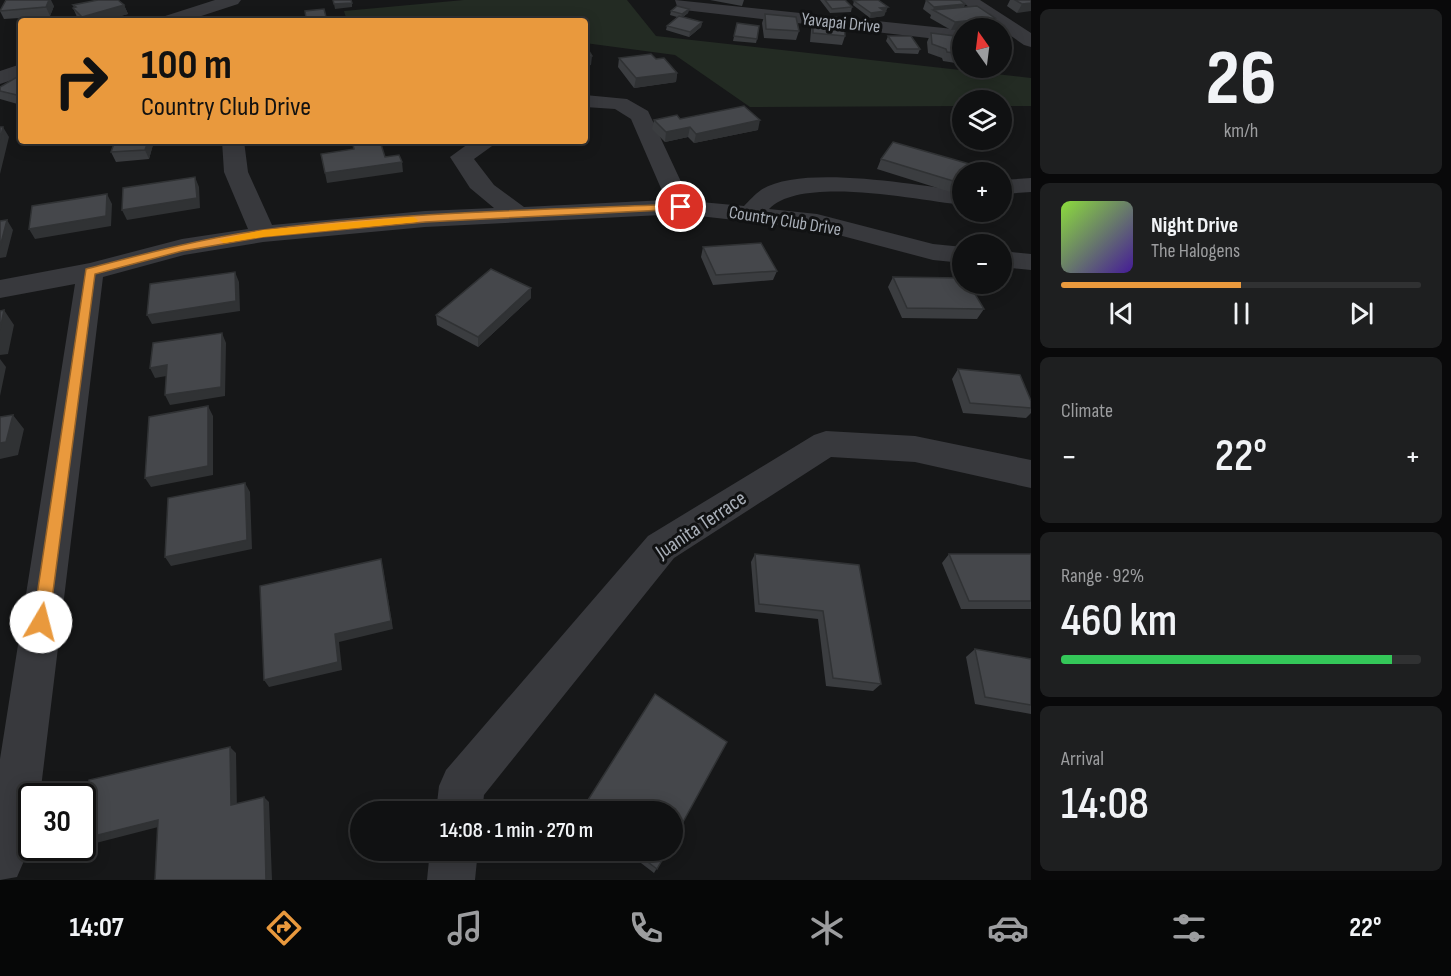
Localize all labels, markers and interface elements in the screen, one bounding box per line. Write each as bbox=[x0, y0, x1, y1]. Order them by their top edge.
street label: Yavapai Drive bbox=[801, 8, 881, 38]
north arrow bbox=[952, 18, 1012, 78]
map controls bbox=[952, 18, 1012, 294]
text: 26 bbox=[1206, 33, 1276, 126]
text: 100 m bbox=[141, 40, 232, 91]
icon: right bbox=[42, 42, 120, 120]
button: layers bbox=[952, 90, 1012, 150]
text: Country Club Drive bbox=[141, 91, 311, 123]
text: km/h bbox=[1224, 119, 1258, 143]
button: + bbox=[952, 162, 1012, 222]
pin bbox=[655, 181, 706, 232]
icon: arrive bbox=[664, 190, 697, 223]
street label: Country Club Drive bbox=[727, 202, 843, 240]
text: Night Drive bbox=[1151, 212, 1238, 239]
button: − bbox=[952, 234, 1012, 294]
text: The Halogens bbox=[1151, 239, 1240, 263]
icon: previous bbox=[1105, 297, 1138, 330]
icon: pause bbox=[1225, 297, 1258, 330]
icon: next bbox=[1345, 297, 1378, 330]
text: Climate bbox=[1061, 399, 1113, 423]
text: 22° bbox=[1215, 429, 1267, 484]
text: − bbox=[1061, 437, 1077, 477]
text: + bbox=[1405, 437, 1421, 477]
street label: Juanita Terrace bbox=[650, 486, 751, 565]
text: Range · 92% bbox=[1061, 564, 1144, 588]
position arrow bbox=[9, 590, 73, 654]
text: 460 km bbox=[1061, 594, 1177, 649]
text: Arrival bbox=[1061, 747, 1104, 771]
text: 14:08 bbox=[1061, 777, 1149, 832]
speed limit sign: 30 bbox=[18, 783, 96, 861]
text: 14:08 · 1 min · 270 m bbox=[440, 817, 593, 844]
icon: directions bbox=[263, 907, 305, 949]
icon: music bbox=[444, 907, 486, 949]
icon: phone bbox=[625, 907, 667, 949]
icon: climate bbox=[806, 907, 848, 949]
icon: car bbox=[987, 907, 1029, 949]
icon: filters bbox=[1168, 907, 1210, 949]
text: 14:07 bbox=[70, 912, 124, 944]
text: 22° bbox=[1349, 912, 1381, 944]

